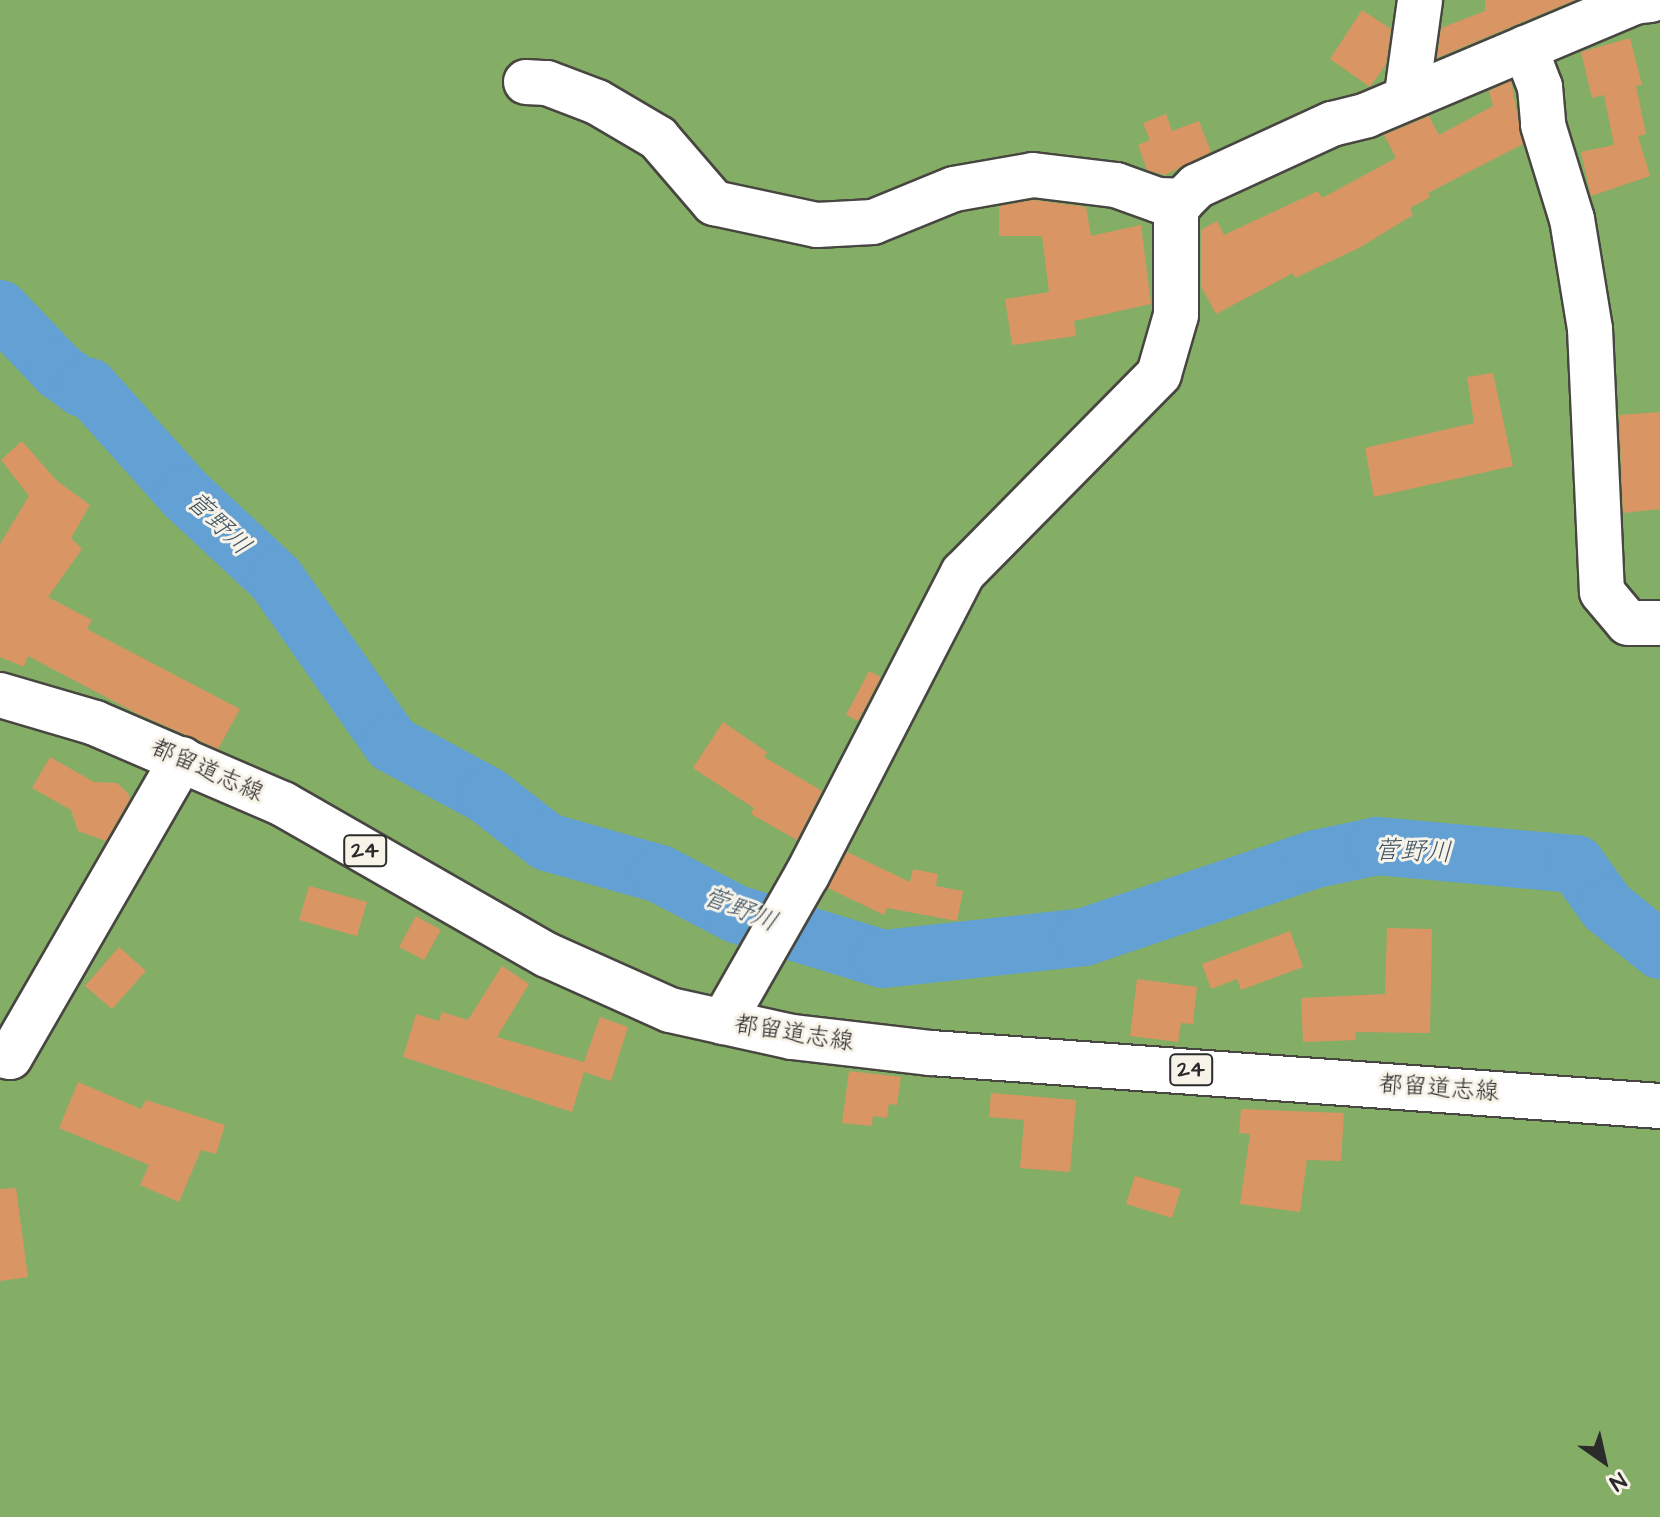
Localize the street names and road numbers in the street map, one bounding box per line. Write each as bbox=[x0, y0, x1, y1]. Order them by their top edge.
street label: 都留道志線 bbox=[146, 733, 268, 809]
road number: 24 bbox=[343, 833, 387, 869]
street label: 都留道志線 bbox=[732, 1010, 856, 1058]
road number: 24 bbox=[1169, 1052, 1213, 1088]
street label: 都留道志線 bbox=[1378, 1070, 1500, 1108]

